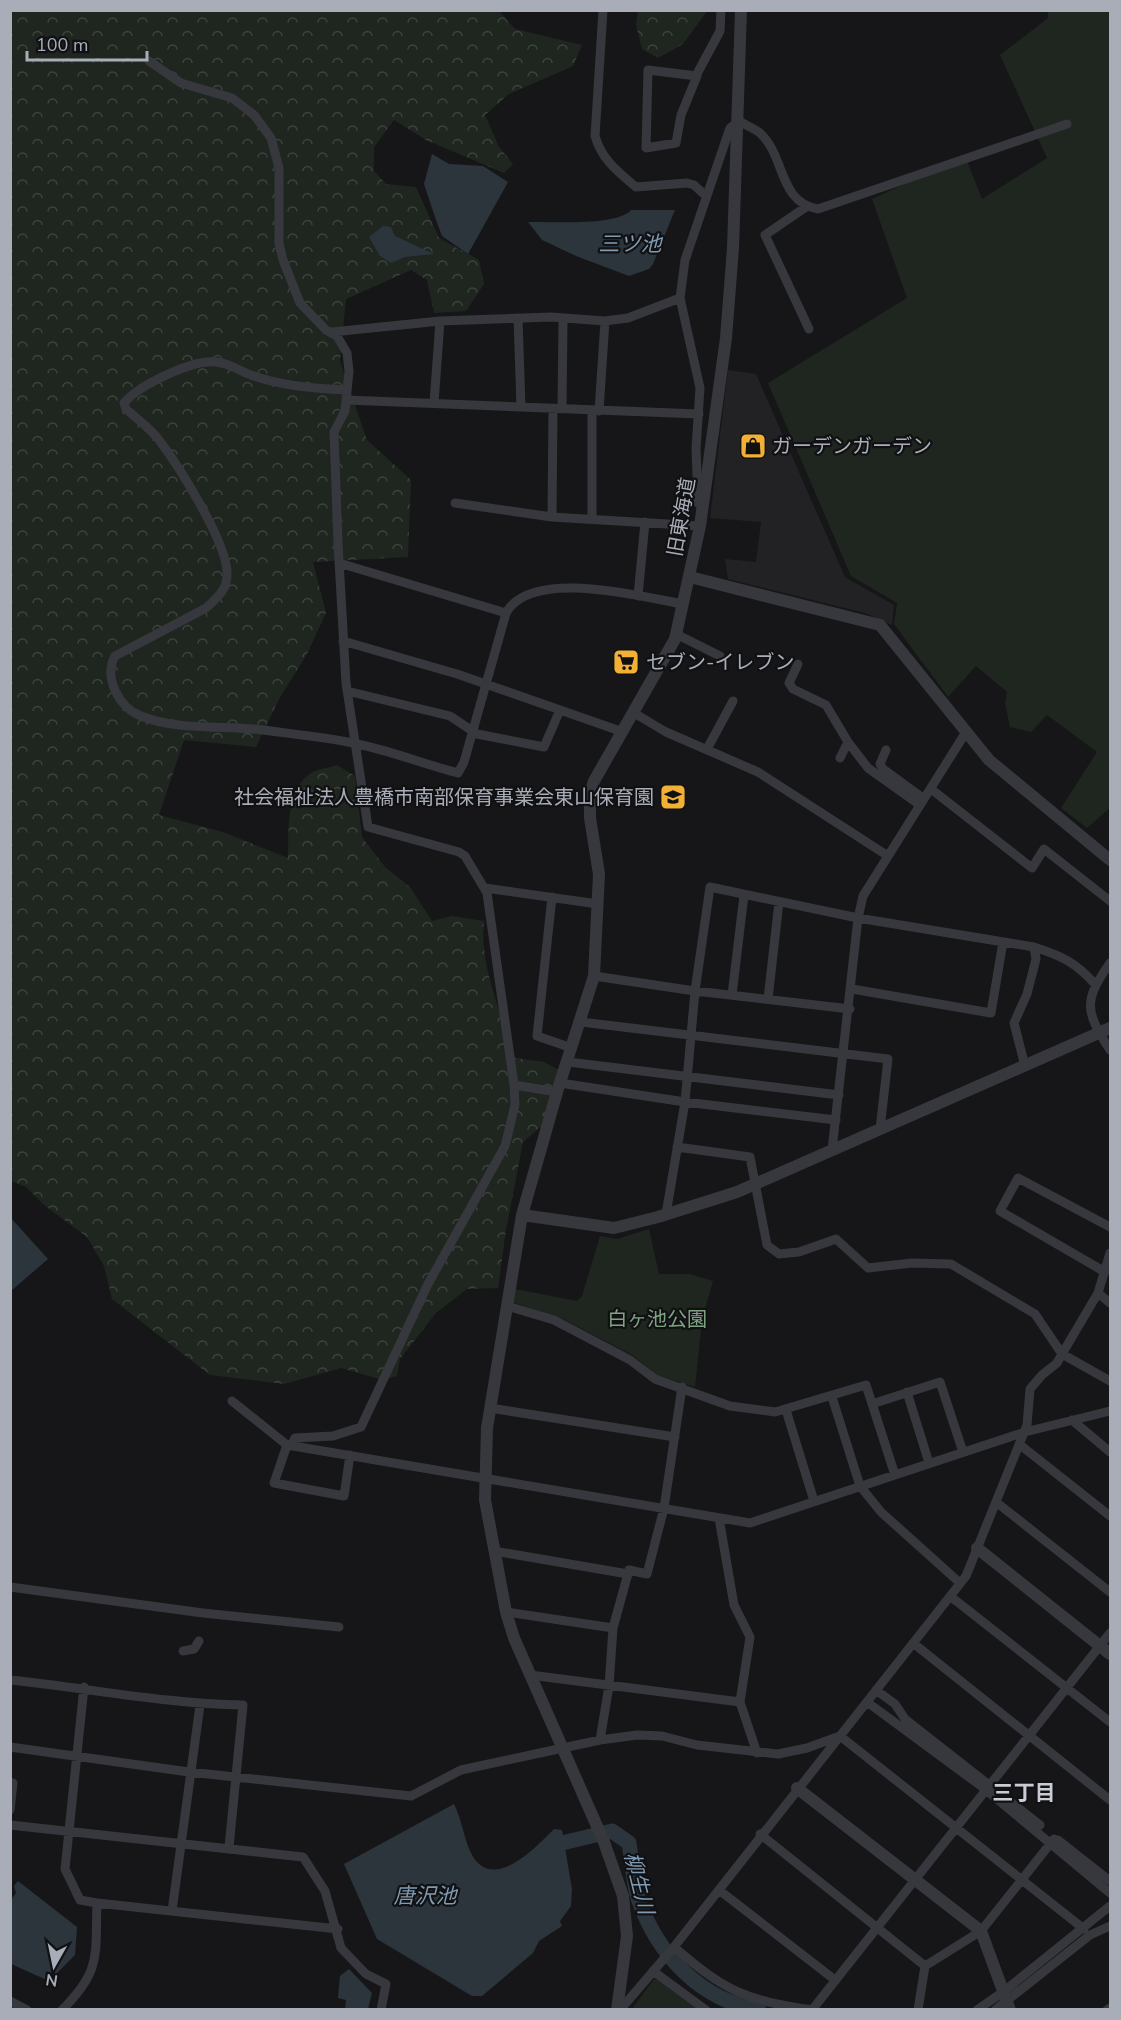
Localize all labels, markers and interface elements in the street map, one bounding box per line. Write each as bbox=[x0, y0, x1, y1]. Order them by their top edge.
scale bar bbox=[27, 24, 147, 62]
text: 100 m bbox=[36, 33, 88, 57]
water label: 三ツ池 bbox=[599, 230, 663, 258]
shop icon: ガーデンガーデン bbox=[738, 431, 768, 461]
place label: ガーデンガーデン bbox=[772, 433, 932, 460]
street label: 旧東海道 bbox=[661, 475, 702, 559]
supermarket icon: セブン-イレブン bbox=[611, 647, 641, 677]
place label: セブン-イレブン bbox=[646, 649, 794, 676]
school or university icon: 社会福祉法人豊橋市南部保育事業会東山保育園 bbox=[658, 782, 688, 812]
place label: 社会福祉法人豊橋市南部保育事業会東山保育園 bbox=[234, 784, 654, 811]
park label: 白ヶ池公園 bbox=[607, 1306, 707, 1333]
district label: 三丁目 bbox=[993, 1779, 1056, 1807]
water label: 柳生川 bbox=[618, 1849, 661, 1919]
water label: 唐沢池 bbox=[394, 1882, 458, 1910]
north arrow bbox=[24, 1936, 84, 1996]
text: N bbox=[44, 1968, 59, 1992]

